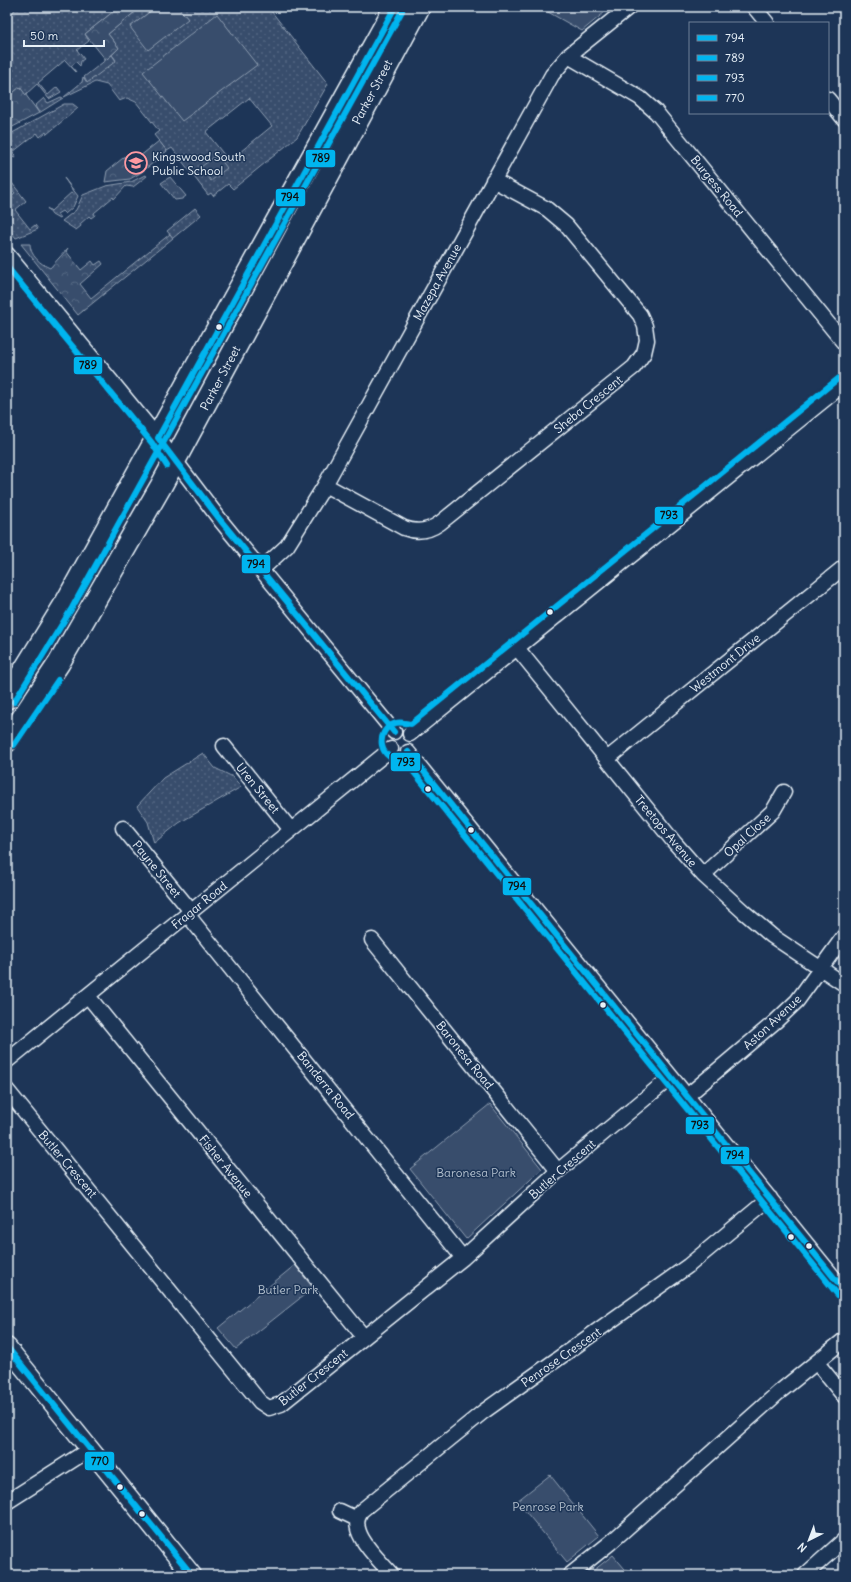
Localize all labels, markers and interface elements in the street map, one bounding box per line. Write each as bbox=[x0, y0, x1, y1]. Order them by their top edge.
scale bar bbox=[24, 22, 104, 48]
legend bbox=[689, 22, 829, 114]
text: 50 m bbox=[30, 28, 59, 43]
text: 794 bbox=[725, 30, 745, 45]
text: 789 bbox=[725, 50, 745, 65]
street label: Parker Street bbox=[349, 57, 395, 127]
text: 793 bbox=[725, 70, 745, 85]
text: 770 bbox=[725, 90, 745, 105]
place label: Kingswood South Public School bbox=[152, 149, 246, 178]
line badge: 789 bbox=[305, 149, 336, 168]
school or university icon: Kingswood South Public School bbox=[123, 150, 149, 176]
text: 789 bbox=[312, 151, 330, 165]
street label: Burgess Road bbox=[688, 152, 746, 220]
line badge: 794 bbox=[275, 188, 306, 207]
text: 794 bbox=[281, 190, 300, 204]
street label: Mazepa Avenue bbox=[410, 241, 464, 323]
unlabelled marker bbox=[214, 322, 224, 332]
street label: Parker Street bbox=[197, 343, 243, 413]
line badge: 789 bbox=[73, 356, 103, 375]
text: 789 bbox=[79, 358, 97, 372]
street label: Sheba Crescent bbox=[551, 372, 625, 436]
line badge: 793 bbox=[654, 506, 684, 525]
text: 793 bbox=[660, 508, 678, 522]
line badge: 794 bbox=[241, 554, 271, 574]
text: 794 bbox=[247, 557, 266, 571]
unlabelled marker bbox=[545, 607, 555, 617]
street label: Westmont Drive bbox=[687, 630, 763, 696]
line badge: 793 bbox=[390, 752, 421, 772]
text: 793 bbox=[397, 755, 415, 769]
street label: Uren Street bbox=[233, 760, 283, 816]
unlabelled marker bbox=[423, 784, 433, 794]
street label: Treetops Avenue bbox=[632, 792, 700, 870]
street label: Opal Close bbox=[721, 810, 773, 860]
unlabelled marker bbox=[466, 825, 476, 835]
street label: Payne Street bbox=[130, 838, 184, 900]
line badge: 794 bbox=[502, 877, 532, 896]
street label: Fragar Road bbox=[168, 878, 230, 932]
text: 794 bbox=[508, 879, 527, 893]
street label: Aston Avenue bbox=[740, 991, 804, 1053]
unlabelled marker bbox=[598, 1000, 608, 1010]
street label: Baronesa Road bbox=[433, 1018, 497, 1092]
street label: Banderra Road bbox=[294, 1048, 358, 1122]
line badge: 793 bbox=[685, 1116, 715, 1135]
text: 793 bbox=[691, 1118, 709, 1132]
street label: Butler Crescent bbox=[35, 1127, 101, 1201]
street label: Fisher Avenue bbox=[196, 1132, 256, 1200]
street label: Butler Crescent bbox=[526, 1136, 598, 1202]
line badge: 794 bbox=[720, 1146, 750, 1165]
text: 794 bbox=[726, 1148, 745, 1162]
park label: Baronesa Park bbox=[436, 1165, 516, 1180]
unlabelled marker bbox=[786, 1232, 796, 1242]
unlabelled marker bbox=[804, 1241, 814, 1251]
park label: Butler Park bbox=[258, 1282, 318, 1297]
street label: Penrose Crescent bbox=[518, 1324, 604, 1390]
street label: Butler Crescent bbox=[276, 1345, 350, 1409]
line badge: 770 bbox=[84, 1451, 115, 1471]
text: 770 bbox=[91, 1454, 109, 1468]
unlabelled marker bbox=[115, 1482, 125, 1492]
park label: Penrose Park bbox=[512, 1499, 584, 1514]
unlabelled marker bbox=[137, 1509, 147, 1519]
north arrow bbox=[789, 1520, 829, 1560]
text: N bbox=[795, 1540, 810, 1555]

